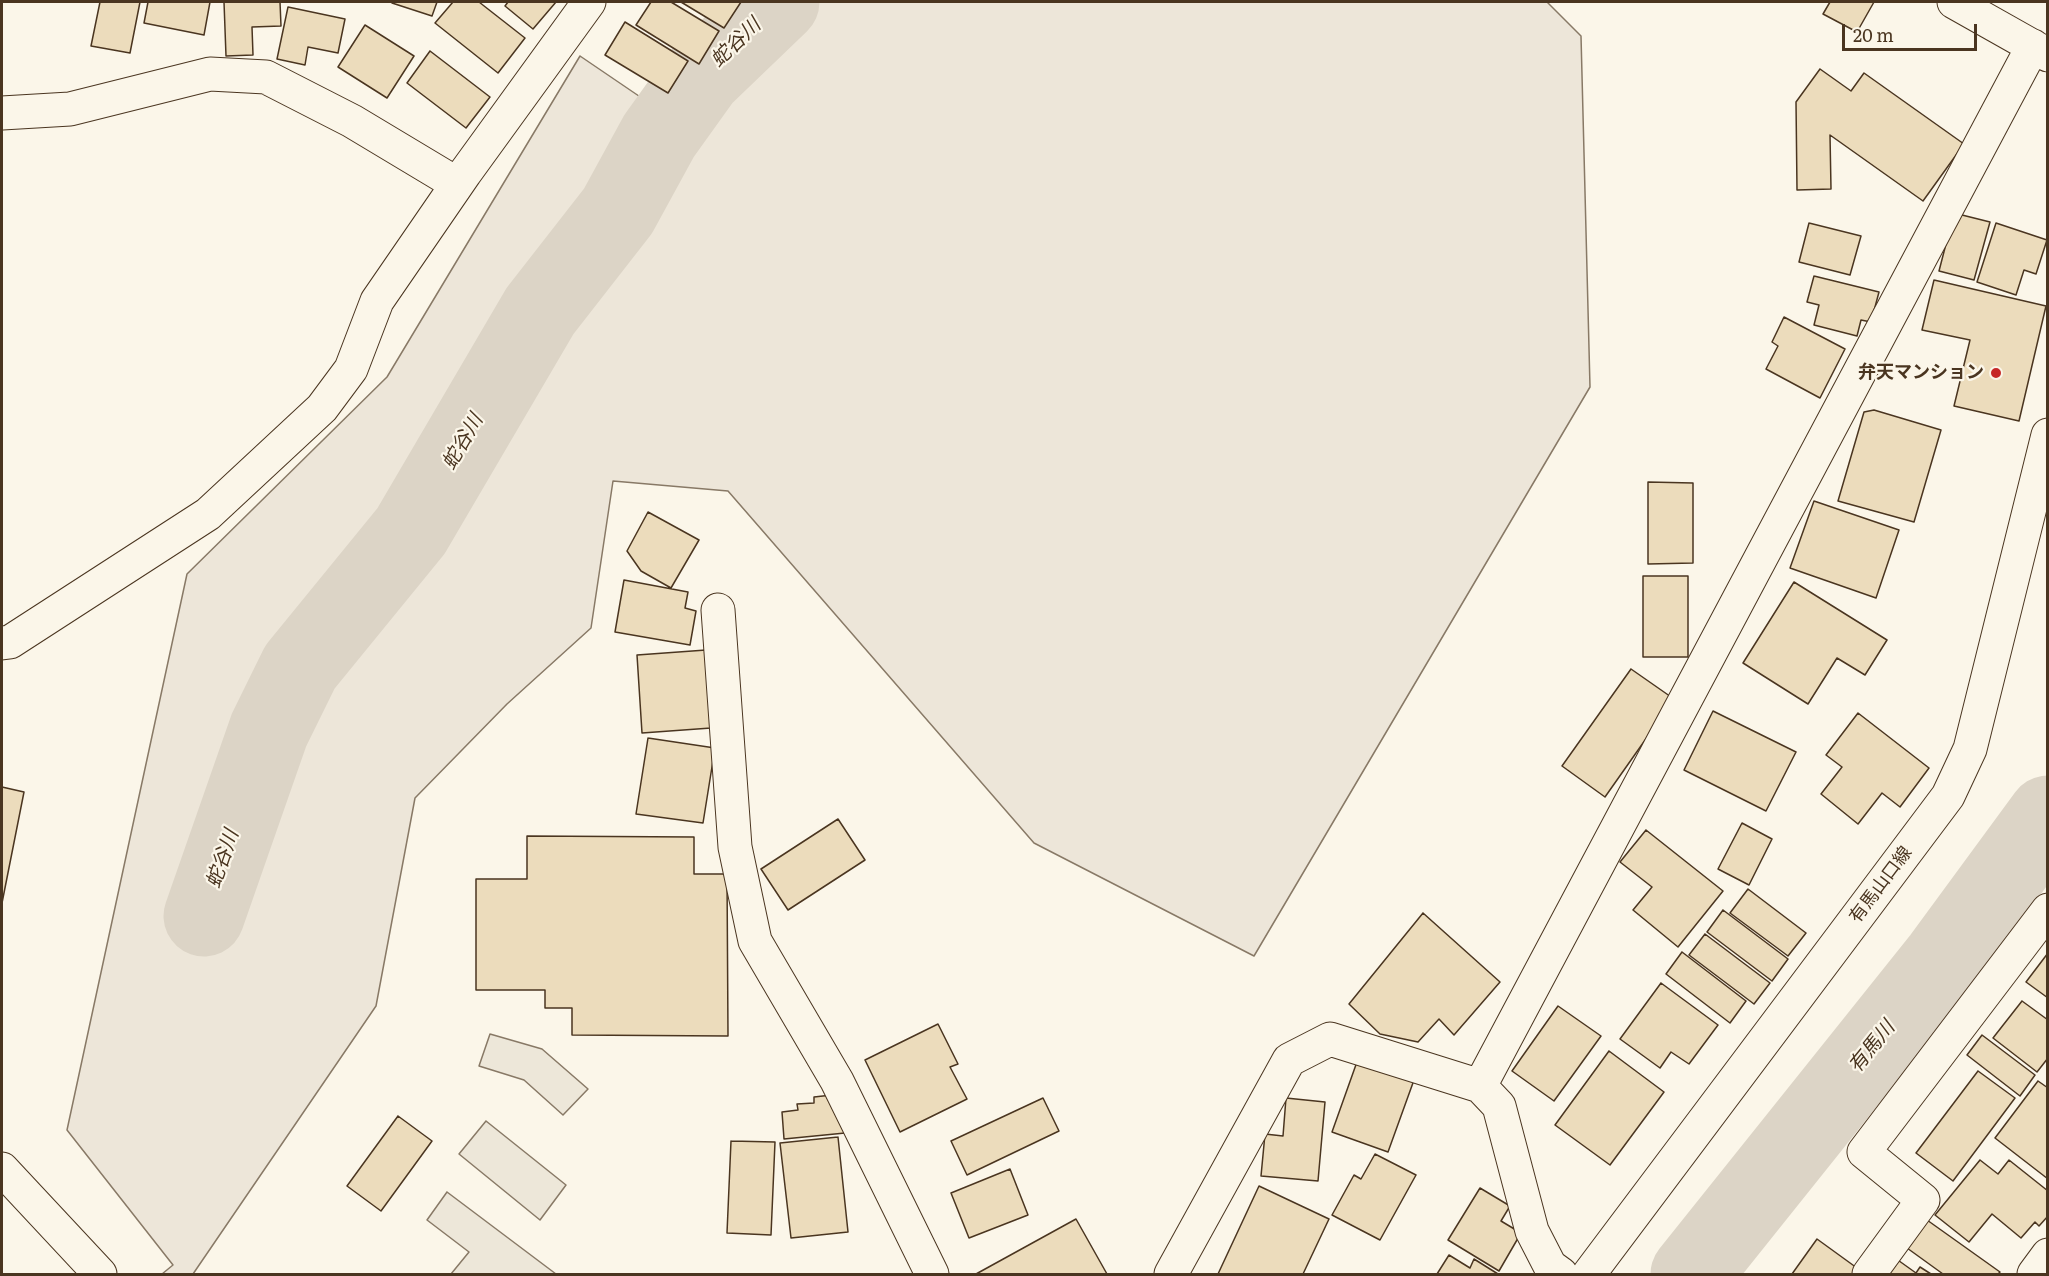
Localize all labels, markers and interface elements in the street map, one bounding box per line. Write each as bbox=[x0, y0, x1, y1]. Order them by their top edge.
scale bar bbox=[1845, 12, 1980, 50]
water label: 蛇谷川 bbox=[706, 14, 766, 72]
text: 20 m bbox=[1853, 21, 1894, 48]
place label: 弁天マンション bbox=[1858, 362, 1984, 384]
marker: 弁天マンション bbox=[1989, 366, 2003, 380]
water label: 蛇谷川 bbox=[438, 410, 488, 474]
water label: 蛇谷川 bbox=[202, 827, 244, 891]
street label: 有馬山口線 bbox=[1845, 843, 1917, 927]
water label: 有馬川 bbox=[1844, 1016, 1900, 1078]

